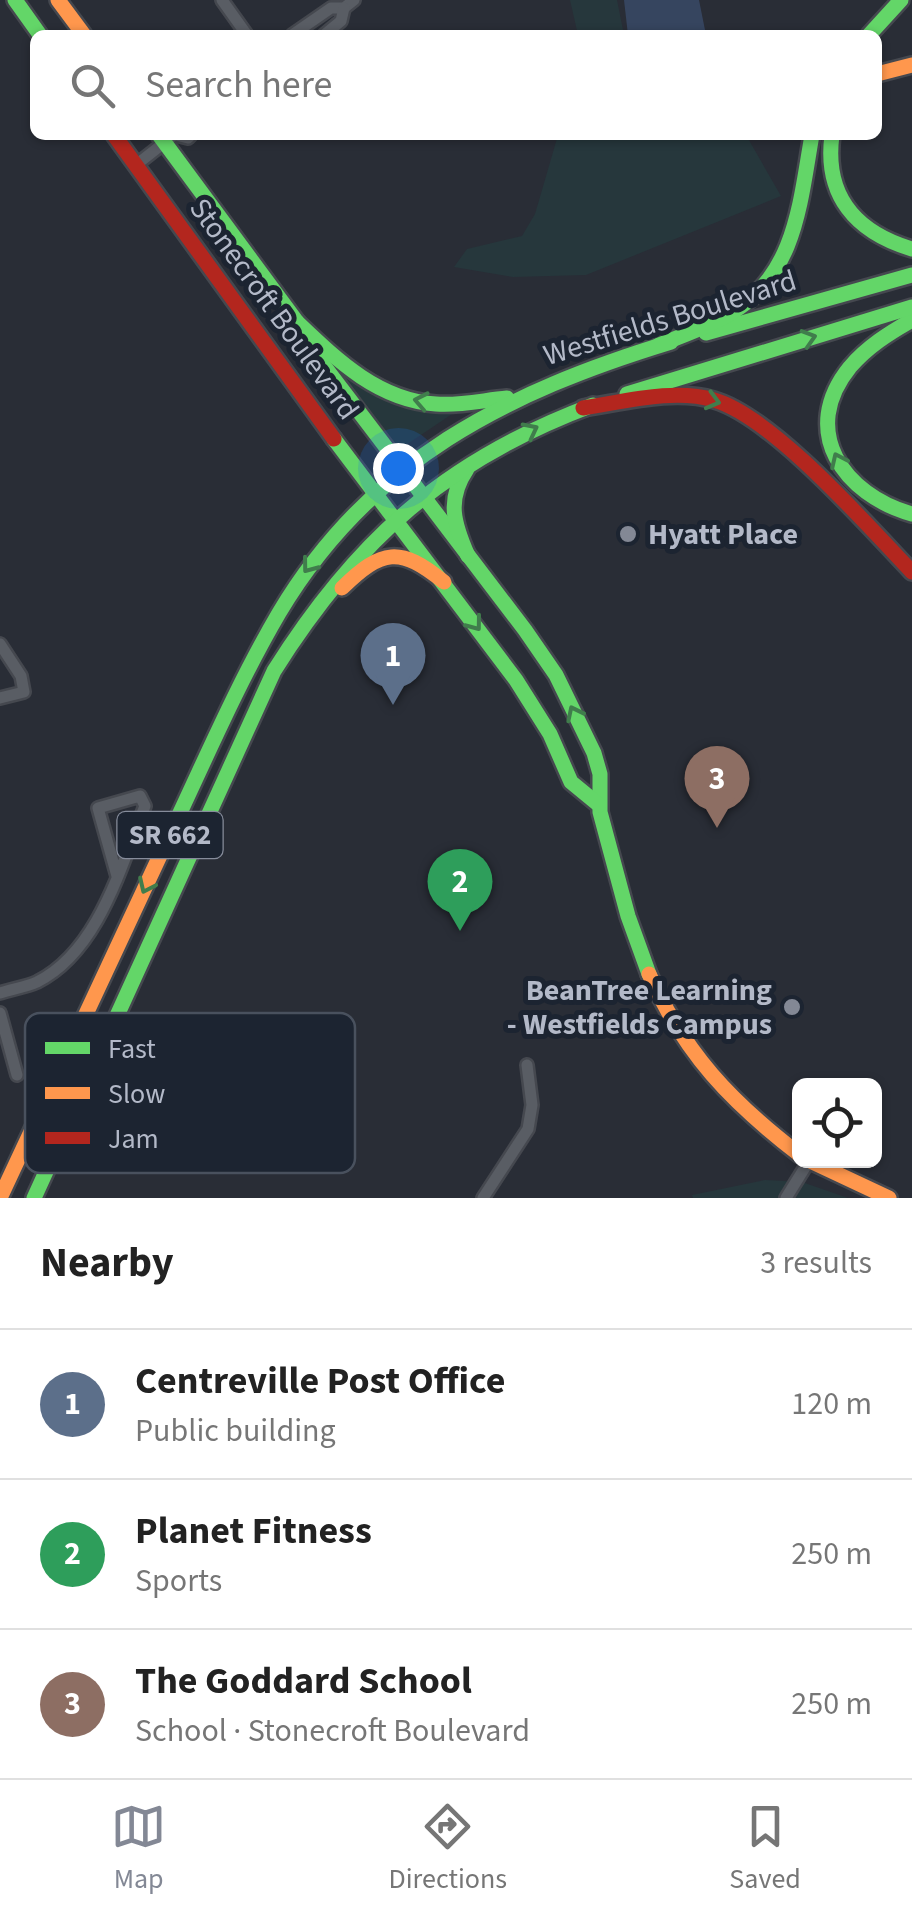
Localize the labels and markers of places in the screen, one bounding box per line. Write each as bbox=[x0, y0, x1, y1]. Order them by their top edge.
place label: Hyatt Place bbox=[648, 513, 798, 556]
marker: Hyatt Place bbox=[617, 523, 639, 545]
pin: 1 bbox=[360, 622, 426, 705]
pin: 3 bbox=[684, 746, 750, 828]
pin: 2 bbox=[428, 848, 492, 931]
place label: BeanTree Learning - Westfields Campus bbox=[507, 969, 772, 1046]
marker: BeanTree Learning - Westfields Campus bbox=[781, 996, 803, 1018]

